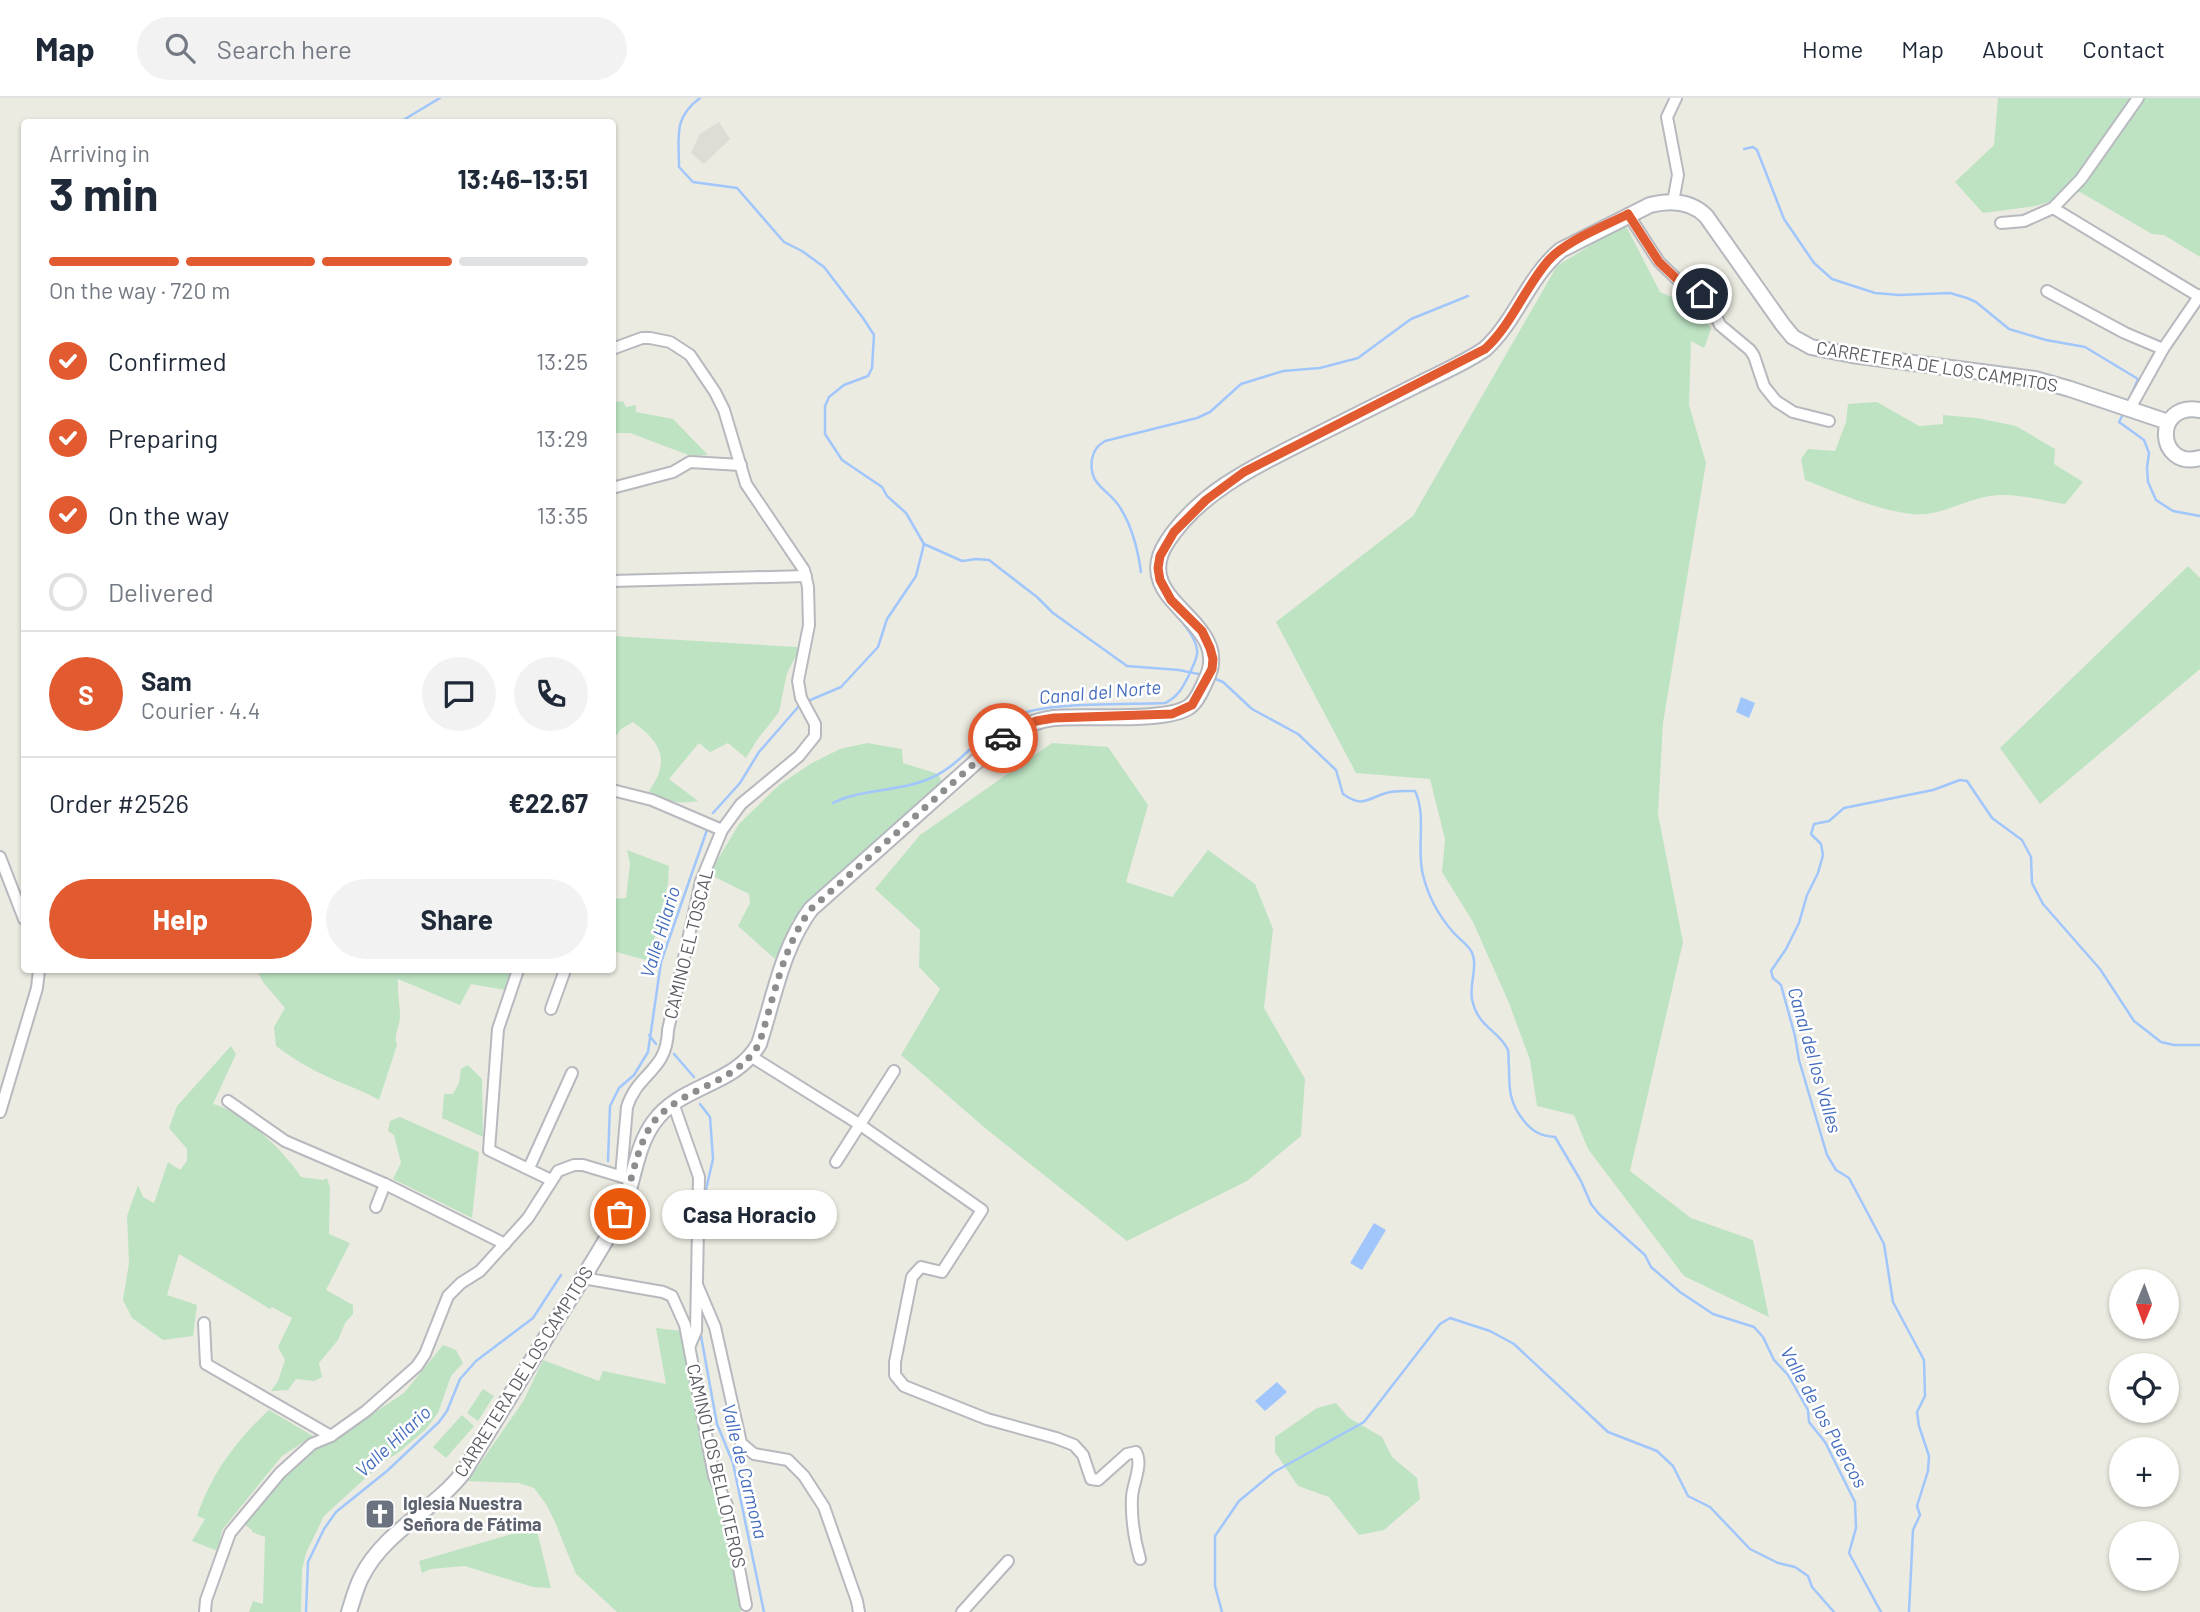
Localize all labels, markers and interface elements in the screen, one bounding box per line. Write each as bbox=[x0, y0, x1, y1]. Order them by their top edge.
search box bbox=[137, 17, 627, 80]
text: Map bbox=[35, 28, 95, 68]
icon: search bbox=[161, 29, 199, 67]
text: Search here bbox=[217, 33, 352, 64]
text: Home bbox=[1802, 34, 1863, 63]
text: Map bbox=[1901, 34, 1944, 63]
text: About bbox=[1982, 34, 2044, 63]
text: Contact bbox=[2082, 34, 2165, 63]
text: Arriving in bbox=[49, 139, 150, 167]
text: 13:46–13:51 bbox=[458, 163, 588, 194]
text: 3 min bbox=[49, 165, 158, 220]
pin bbox=[1672, 264, 1732, 324]
icon: home bbox=[1683, 275, 1721, 313]
text: On the way · 720 m bbox=[49, 276, 230, 304]
street label: CARRETERA DE LOS CAMPITOS bbox=[1815, 336, 2060, 396]
icon: check bbox=[49, 342, 87, 380]
text: Confirmed bbox=[108, 345, 227, 376]
text: 13:25 bbox=[536, 347, 588, 375]
icon: check bbox=[49, 419, 87, 457]
text: Preparing bbox=[108, 422, 218, 453]
text: 13:29 bbox=[536, 424, 588, 452]
icon: check bbox=[49, 496, 87, 534]
text: On the way bbox=[108, 499, 229, 530]
text: 13:35 bbox=[537, 501, 588, 529]
text: Delivered bbox=[108, 576, 214, 607]
button: chat bbox=[422, 657, 496, 731]
button: phone bbox=[514, 657, 588, 731]
text: Sam bbox=[141, 665, 192, 696]
water label: Canal del Norte bbox=[1038, 675, 1162, 708]
text: S bbox=[78, 679, 94, 710]
text: Courier · 4.4 bbox=[141, 696, 260, 724]
courier bbox=[968, 703, 1038, 773]
icon: car bbox=[984, 719, 1022, 757]
text: Order #2526 bbox=[49, 787, 189, 818]
text: €22.67 bbox=[509, 787, 588, 818]
street label: CAMINO EL TOSCAL bbox=[659, 866, 717, 1021]
button: Help bbox=[49, 879, 312, 959]
button: Share bbox=[326, 879, 588, 959]
water label: Valle Hilario bbox=[635, 883, 684, 980]
water label: Canal del los Valles bbox=[1784, 984, 1847, 1136]
pin bbox=[590, 1184, 650, 1244]
callout: Casa Horacio bbox=[662, 1190, 837, 1238]
icon: bag bbox=[601, 1195, 639, 1233]
text: Casa Horacio bbox=[683, 1200, 816, 1228]
street label: CARRETERA DE LOS CAMPITOS bbox=[449, 1262, 597, 1481]
north arrow bbox=[2109, 1269, 2179, 1339]
map controls bbox=[2109, 1269, 2179, 1591]
water label: Valle de los Puercos bbox=[1776, 1342, 1873, 1492]
button: locate bbox=[2109, 1353, 2179, 1423]
street label: CAMINO LOS BELLOTEROS bbox=[683, 1361, 751, 1570]
water label: Valle Hilario bbox=[350, 1400, 435, 1481]
water label: Valle de Carmona bbox=[718, 1401, 773, 1541]
button: + bbox=[2109, 1437, 2179, 1507]
place label: Iglesia Nuestra Señora de Fátima bbox=[403, 1492, 542, 1535]
church icon: Iglesia Nuestra Señora de Fátima bbox=[363, 1497, 397, 1531]
button: − bbox=[2109, 1521, 2179, 1591]

